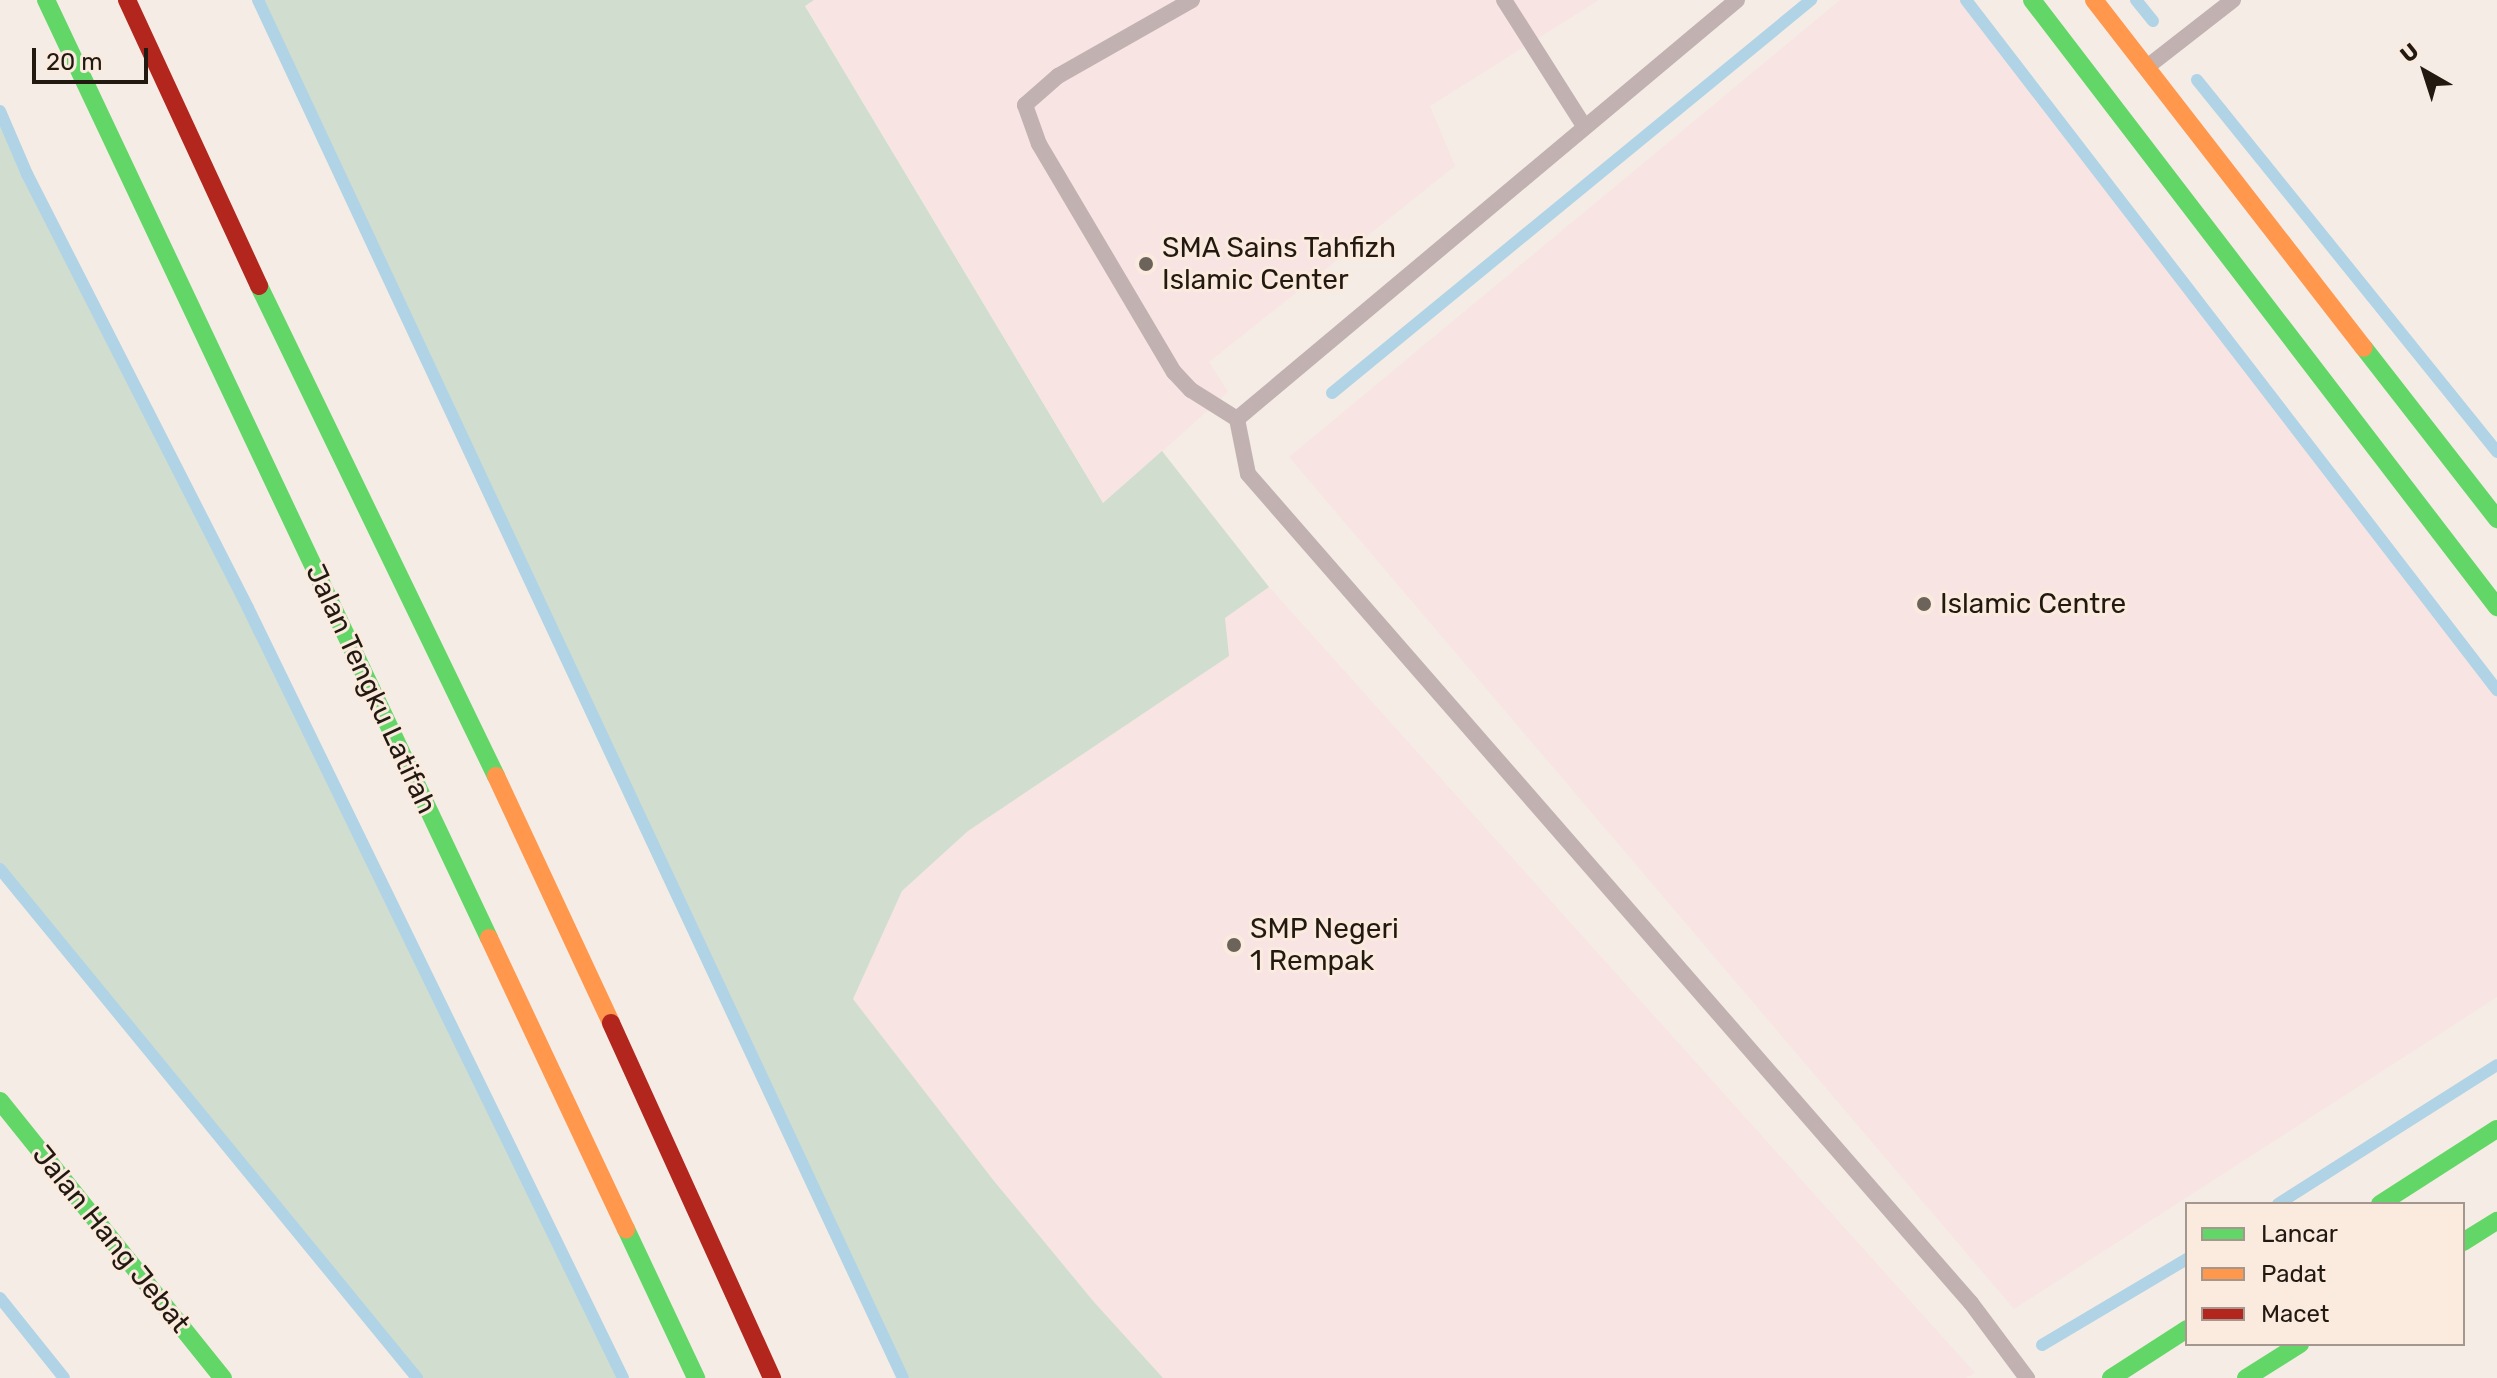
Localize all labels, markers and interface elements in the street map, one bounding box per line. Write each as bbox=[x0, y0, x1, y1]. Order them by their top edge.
scale bar bbox=[36, 32, 152, 82]
north arrow bbox=[2385, 32, 2465, 112]
text: U bbox=[2395, 37, 2424, 68]
text: 20 m bbox=[46, 48, 103, 76]
place label: SMA Sains Tahfizh Islamic Center bbox=[1162, 231, 1398, 297]
marker: SMA Sains Tahfizh Islamic Center bbox=[1137, 255, 1155, 273]
street label: Jalan Tengku Latifah bbox=[298, 559, 444, 819]
place label: Islamic Centre bbox=[1940, 587, 2126, 621]
marker: Islamic Centre bbox=[1915, 595, 1933, 613]
place label: SMP Negeri 1 Rempak bbox=[1250, 912, 1399, 978]
marker: SMP Negeri 1 Rempak bbox=[1225, 936, 1243, 954]
street label: Jalan Hang Jebat bbox=[25, 1138, 197, 1340]
legend bbox=[2185, 1202, 2465, 1346]
text: Lancar bbox=[2261, 1220, 2338, 1248]
text: Padat bbox=[2261, 1260, 2326, 1288]
text: Macet bbox=[2261, 1300, 2329, 1328]

